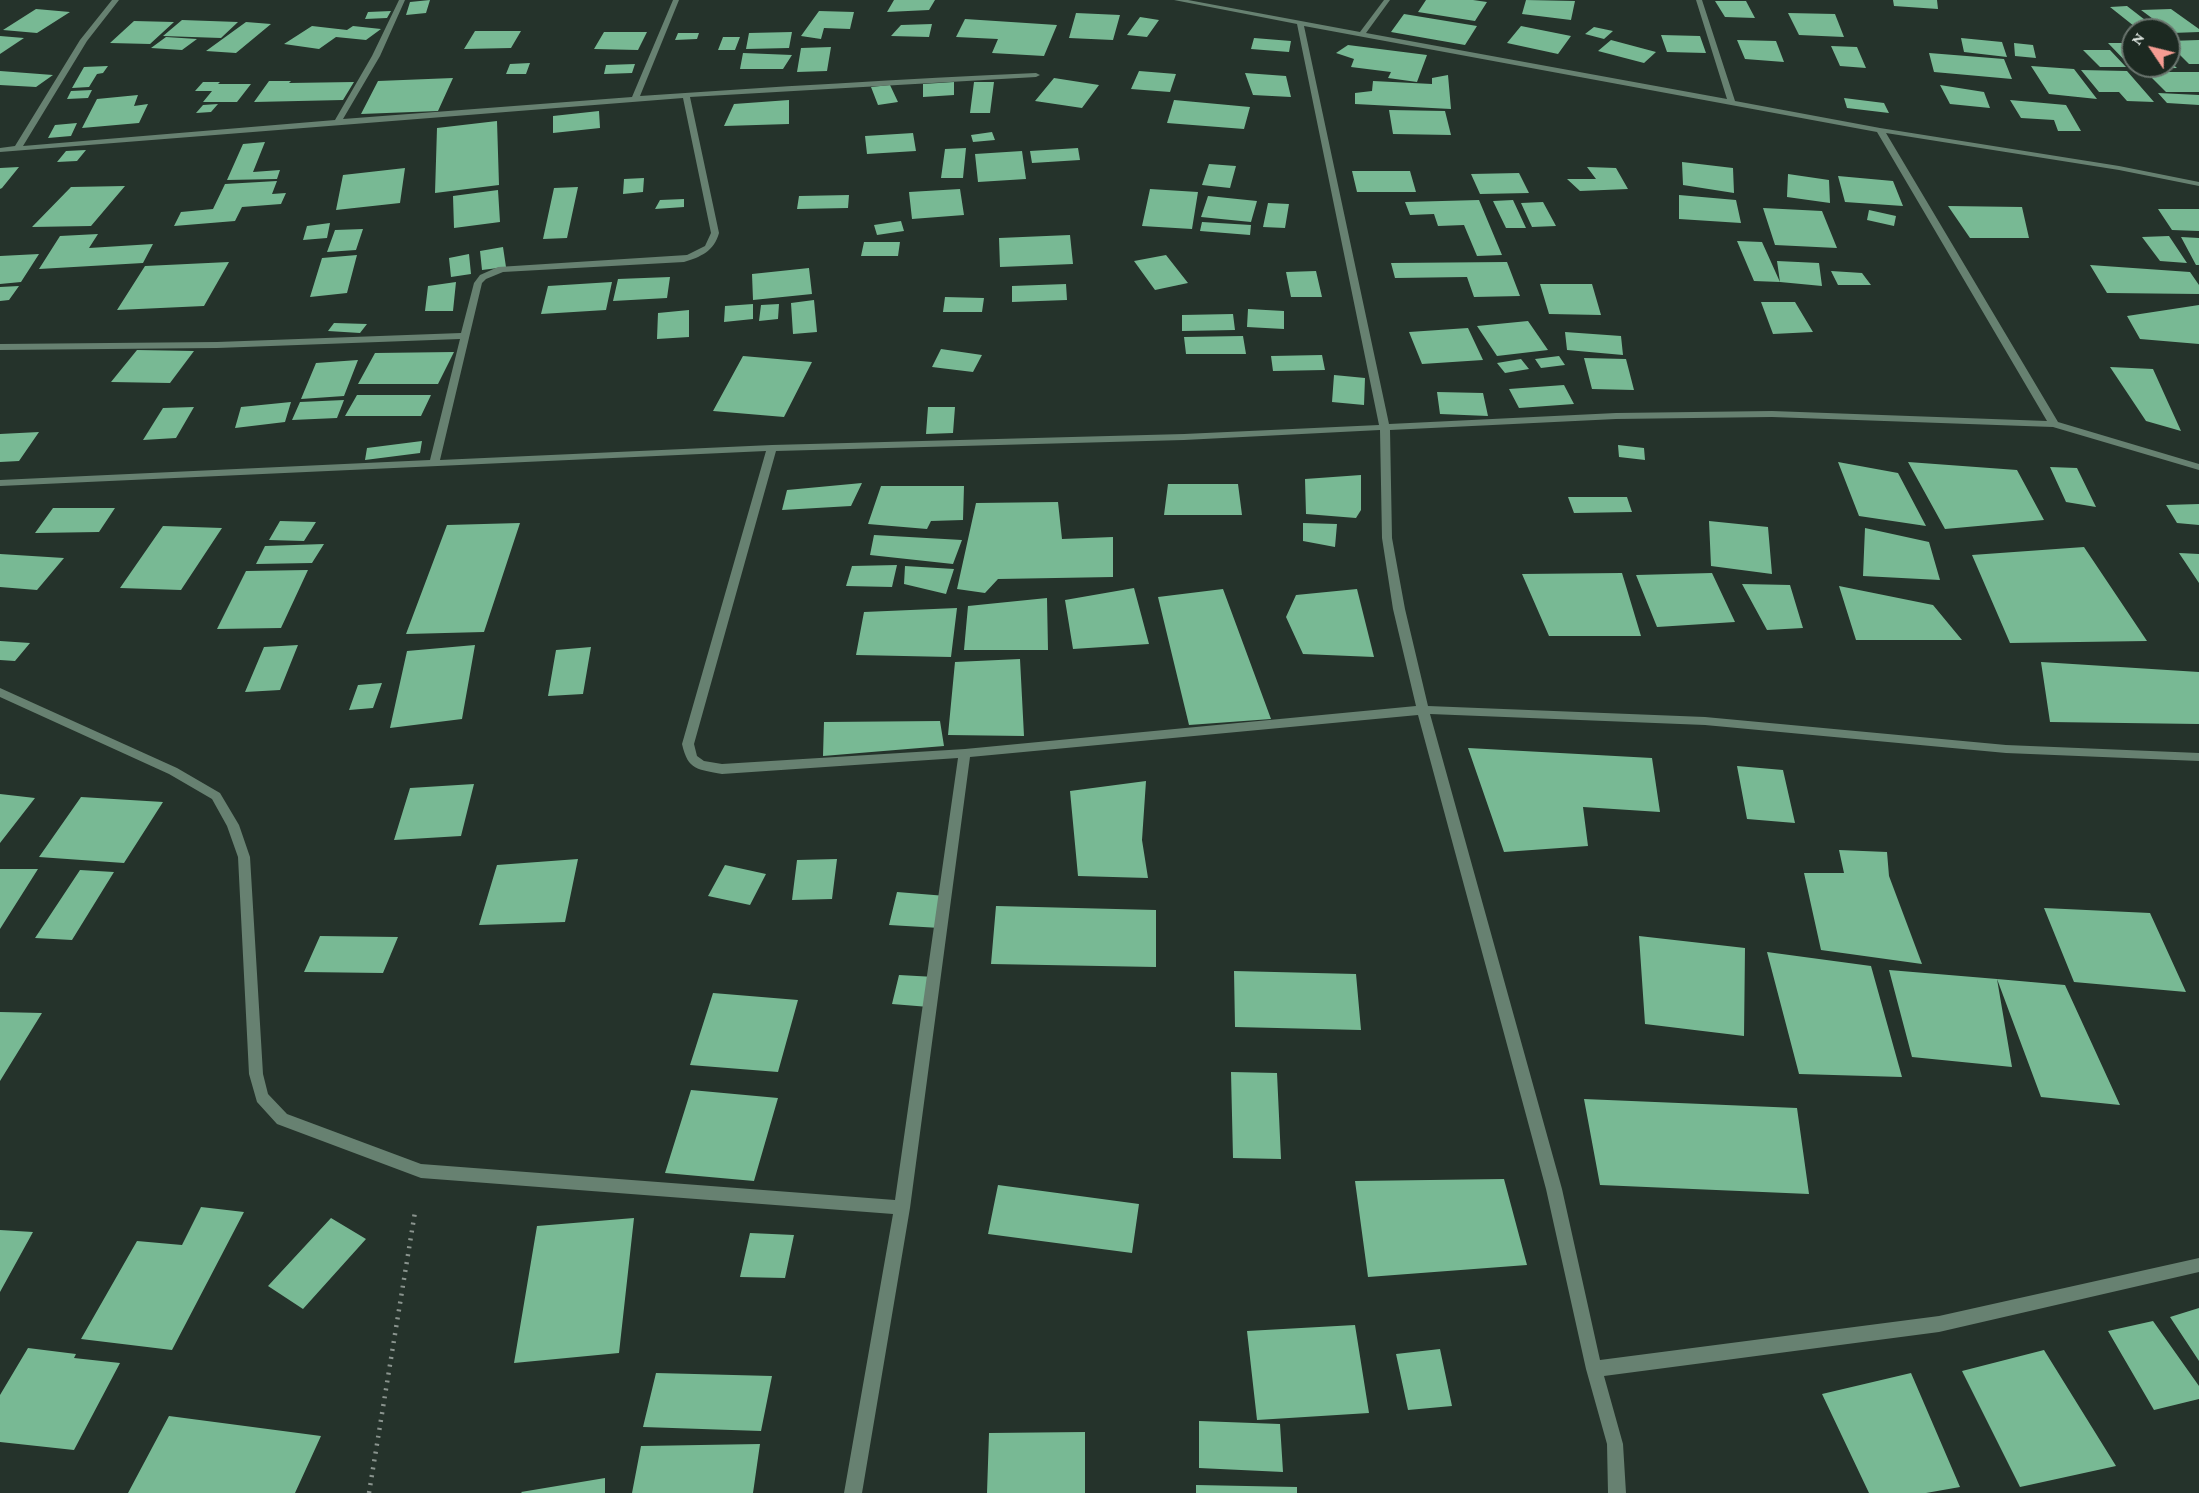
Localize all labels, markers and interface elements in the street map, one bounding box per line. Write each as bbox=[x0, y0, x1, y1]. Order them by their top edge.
north arrow bbox=[2121, 18, 2181, 78]
text: N bbox=[2127, 29, 2148, 48]

